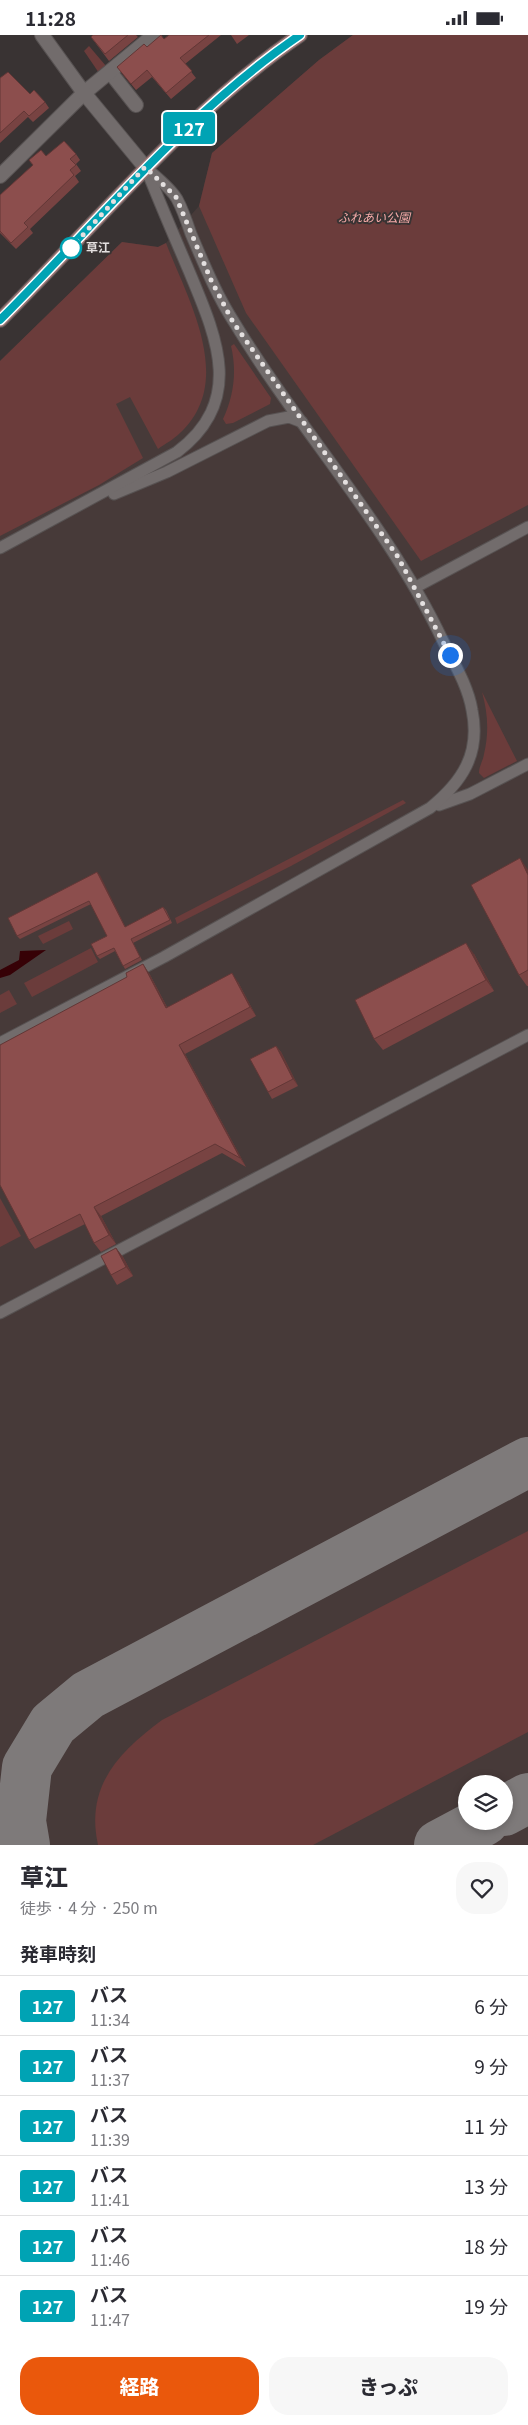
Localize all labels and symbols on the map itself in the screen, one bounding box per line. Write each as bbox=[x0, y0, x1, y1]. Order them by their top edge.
line badge: 127 bbox=[160, 112, 218, 144]
park label: ふれあい公園 bbox=[338, 208, 412, 225]
marker: 草江 bbox=[60, 237, 82, 259]
place label: 草江 bbox=[86, 238, 110, 255]
your location bbox=[438, 643, 463, 668]

